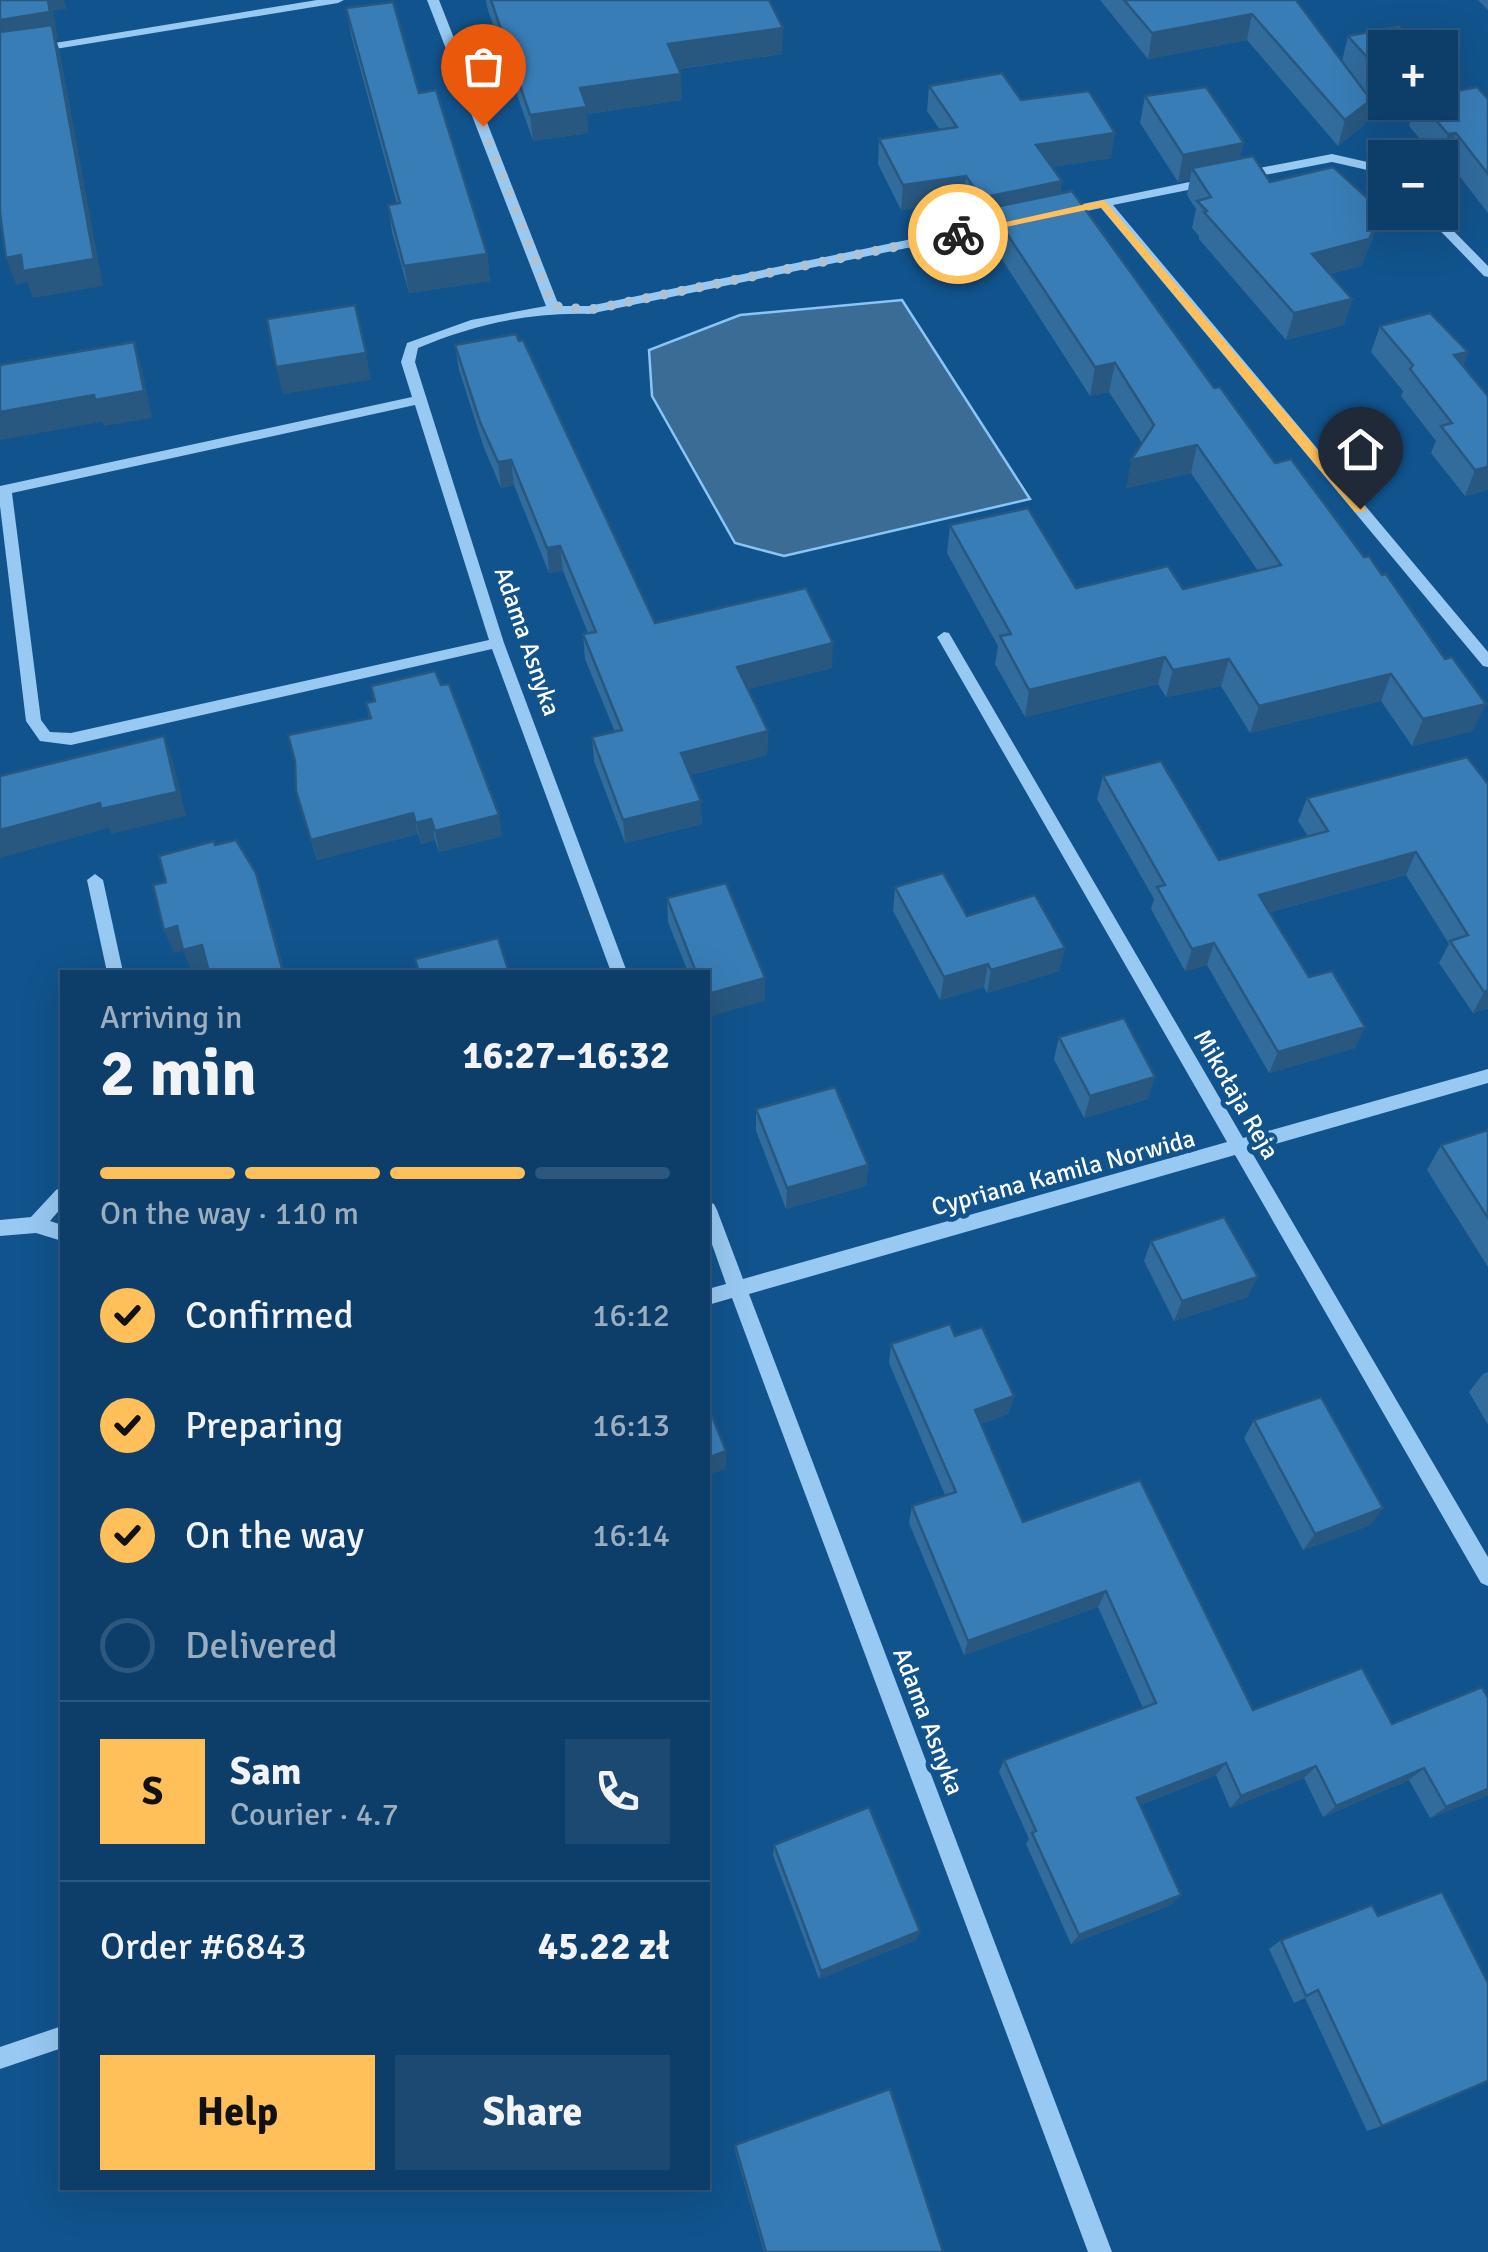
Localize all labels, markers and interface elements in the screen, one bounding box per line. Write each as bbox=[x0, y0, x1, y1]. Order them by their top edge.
pin bbox=[441, 24, 526, 127]
map controls bbox=[1368, 30, 1458, 230]
button: + bbox=[1368, 30, 1458, 120]
icon: bag bbox=[456, 39, 511, 94]
button: − bbox=[1368, 140, 1458, 230]
courier bbox=[908, 184, 1008, 284]
icon: bike bbox=[931, 207, 986, 262]
pin bbox=[1318, 407, 1403, 510]
icon: home bbox=[1333, 422, 1388, 477]
street label: Adama Asnyka bbox=[488, 563, 567, 720]
text: Arriving in bbox=[100, 998, 242, 1037]
street label: Mikołaja Reja bbox=[1187, 1024, 1286, 1165]
text: 16:27–16:32 bbox=[462, 1032, 670, 1079]
text: 2 min bbox=[100, 1034, 257, 1114]
street label: Cypriana Kamila Norwida bbox=[928, 1122, 1198, 1223]
text: On the way · 110 m bbox=[100, 1194, 359, 1233]
icon: check bbox=[100, 1288, 155, 1343]
text: Confirmed bbox=[185, 1292, 354, 1339]
text: 16:12 bbox=[592, 1296, 670, 1335]
icon: check bbox=[100, 1398, 155, 1453]
text: Preparing bbox=[185, 1402, 343, 1449]
text: 16:13 bbox=[592, 1406, 670, 1445]
icon: check bbox=[100, 1508, 155, 1563]
text: On the way bbox=[185, 1512, 364, 1559]
text: 16:14 bbox=[592, 1516, 670, 1555]
text: Delivered bbox=[185, 1622, 338, 1669]
street label: Adama Asnyka bbox=[886, 1643, 971, 1799]
button: phone bbox=[565, 1739, 670, 1844]
text: Sam bbox=[230, 1748, 301, 1795]
text: S bbox=[142, 1768, 163, 1815]
text: Courier · 4.7 bbox=[230, 1795, 399, 1834]
text: Order #6843 bbox=[100, 1923, 307, 1970]
text: 45.22 zł bbox=[538, 1923, 670, 1970]
button: Help bbox=[100, 2055, 375, 2170]
button: Share bbox=[395, 2055, 670, 2170]

